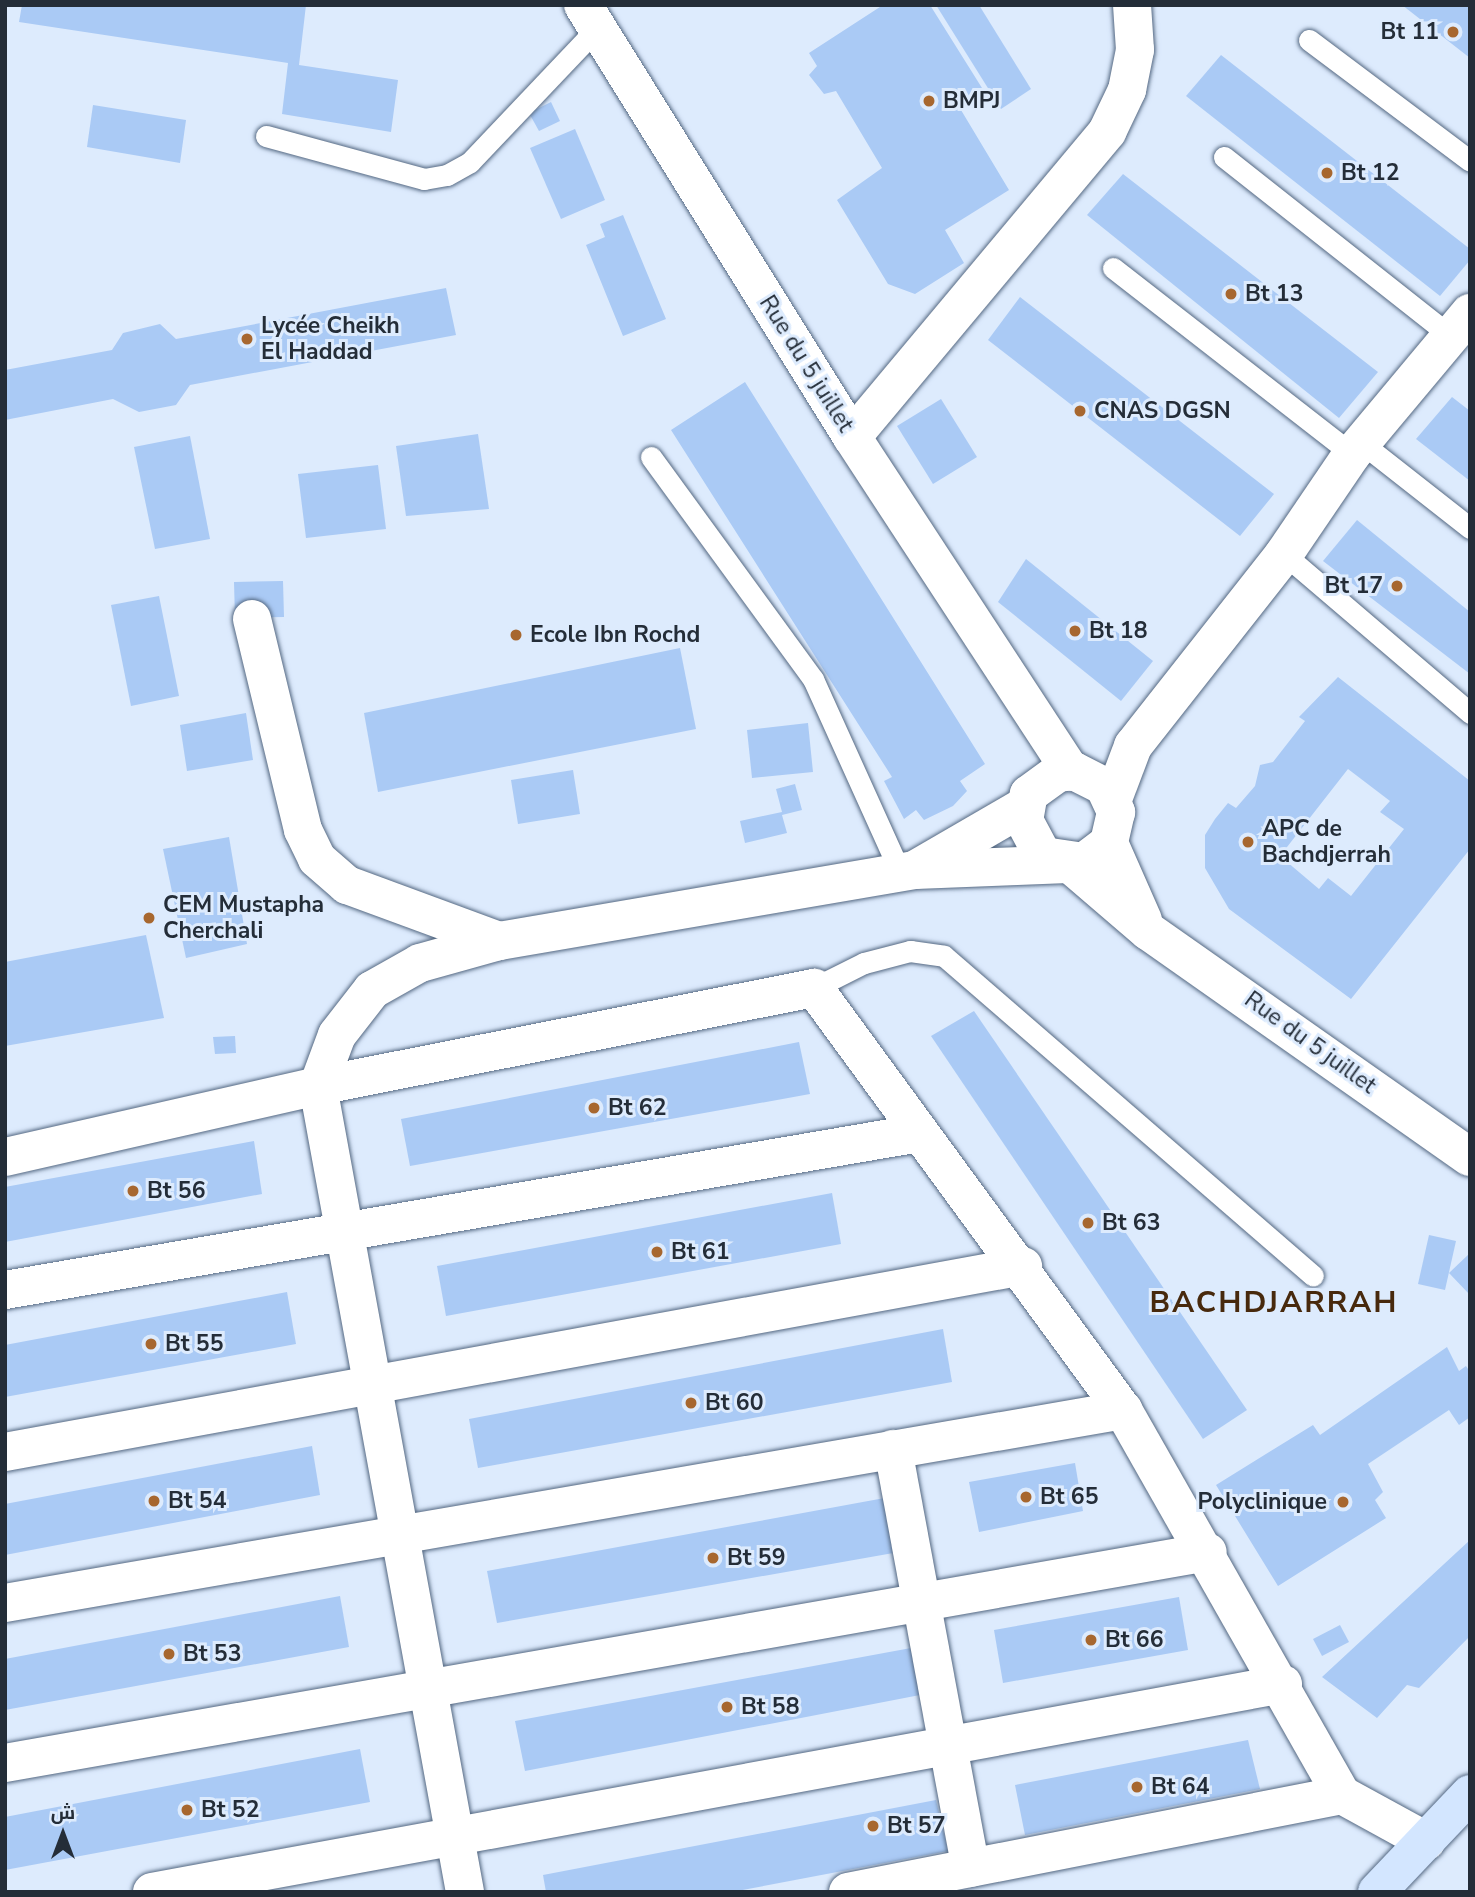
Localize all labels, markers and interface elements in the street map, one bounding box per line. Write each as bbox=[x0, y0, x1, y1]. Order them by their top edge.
place label: Bt 11 bbox=[1381, 18, 1439, 46]
marker: Bt 11 bbox=[1445, 24, 1461, 40]
place label: BMPJ bbox=[943, 87, 1000, 115]
marker: BMPJ bbox=[921, 93, 937, 109]
place label: Bt 12 bbox=[1341, 159, 1399, 187]
marker: Bt 12 bbox=[1319, 165, 1335, 181]
place label: Bt 13 bbox=[1245, 280, 1303, 308]
marker: Bt 13 bbox=[1223, 286, 1239, 302]
street label: Rue du 5 juillet bbox=[753, 291, 859, 437]
place label: Lycée Cheikh El Haddad bbox=[261, 312, 400, 366]
marker: Lycée Cheikh El Haddad bbox=[239, 331, 255, 347]
place label: CNAS DGSN bbox=[1094, 397, 1231, 425]
marker: CNAS DGSN bbox=[1072, 403, 1088, 419]
place label: Bt 17 bbox=[1325, 572, 1383, 600]
marker: Bt 17 bbox=[1389, 578, 1405, 594]
place label: Bt 18 bbox=[1089, 617, 1147, 645]
place label: Ecole Ibn Rochd bbox=[530, 621, 700, 649]
marker: Bt 18 bbox=[1067, 623, 1083, 639]
marker: Ecole Ibn Rochd bbox=[508, 627, 524, 643]
place label: APC de Bachdjerrah bbox=[1262, 815, 1391, 869]
marker: APC de Bachdjerrah bbox=[1240, 834, 1256, 850]
place label: CEM Mustapha Cherchali bbox=[163, 891, 324, 945]
marker: CEM Mustapha Cherchali bbox=[141, 910, 157, 926]
street label: Rue du 5 juillet bbox=[1239, 986, 1381, 1100]
place label: Bt 62 bbox=[608, 1094, 666, 1122]
marker: Bt 62 bbox=[586, 1100, 602, 1116]
place label: Bt 56 bbox=[147, 1177, 205, 1205]
marker: Bt 56 bbox=[125, 1183, 141, 1199]
place label: Bt 63 bbox=[1102, 1209, 1160, 1237]
marker: Bt 63 bbox=[1080, 1215, 1096, 1231]
place label: Bt 61 bbox=[671, 1238, 729, 1266]
marker: Bt 61 bbox=[649, 1244, 665, 1260]
district label: BACHDJARRAH bbox=[1151, 1285, 1397, 1321]
place label: Bt 55 bbox=[165, 1330, 223, 1358]
marker: Bt 55 bbox=[143, 1336, 159, 1352]
place label: Bt 60 bbox=[705, 1389, 763, 1417]
marker: Bt 60 bbox=[683, 1395, 699, 1411]
place label: Bt 65 bbox=[1040, 1483, 1098, 1511]
place label: Bt 54 bbox=[168, 1487, 226, 1515]
place label: Polyclinique bbox=[1197, 1488, 1327, 1516]
marker: Bt 65 bbox=[1018, 1489, 1034, 1505]
marker: Polyclinique bbox=[1333, 1492, 1353, 1512]
marker: Bt 54 bbox=[146, 1493, 162, 1509]
place label: Bt 59 bbox=[727, 1544, 785, 1572]
marker: Bt 59 bbox=[705, 1550, 721, 1566]
place label: Bt 66 bbox=[1105, 1626, 1163, 1654]
marker: Bt 66 bbox=[1083, 1632, 1099, 1648]
place label: Bt 53 bbox=[183, 1640, 241, 1668]
marker: Bt 53 bbox=[161, 1646, 177, 1662]
place label: Bt 58 bbox=[741, 1693, 799, 1721]
marker: Bt 58 bbox=[719, 1699, 735, 1715]
place label: Bt 64 bbox=[1151, 1773, 1209, 1801]
marker: Bt 64 bbox=[1129, 1779, 1145, 1795]
place label: Bt 52 bbox=[201, 1796, 259, 1824]
north arrow bbox=[28, 1799, 98, 1869]
text: ش bbox=[51, 1800, 75, 1826]
marker: Bt 52 bbox=[179, 1802, 195, 1818]
place label: Bt 57 bbox=[887, 1812, 945, 1840]
marker: Bt 57 bbox=[865, 1818, 881, 1834]

